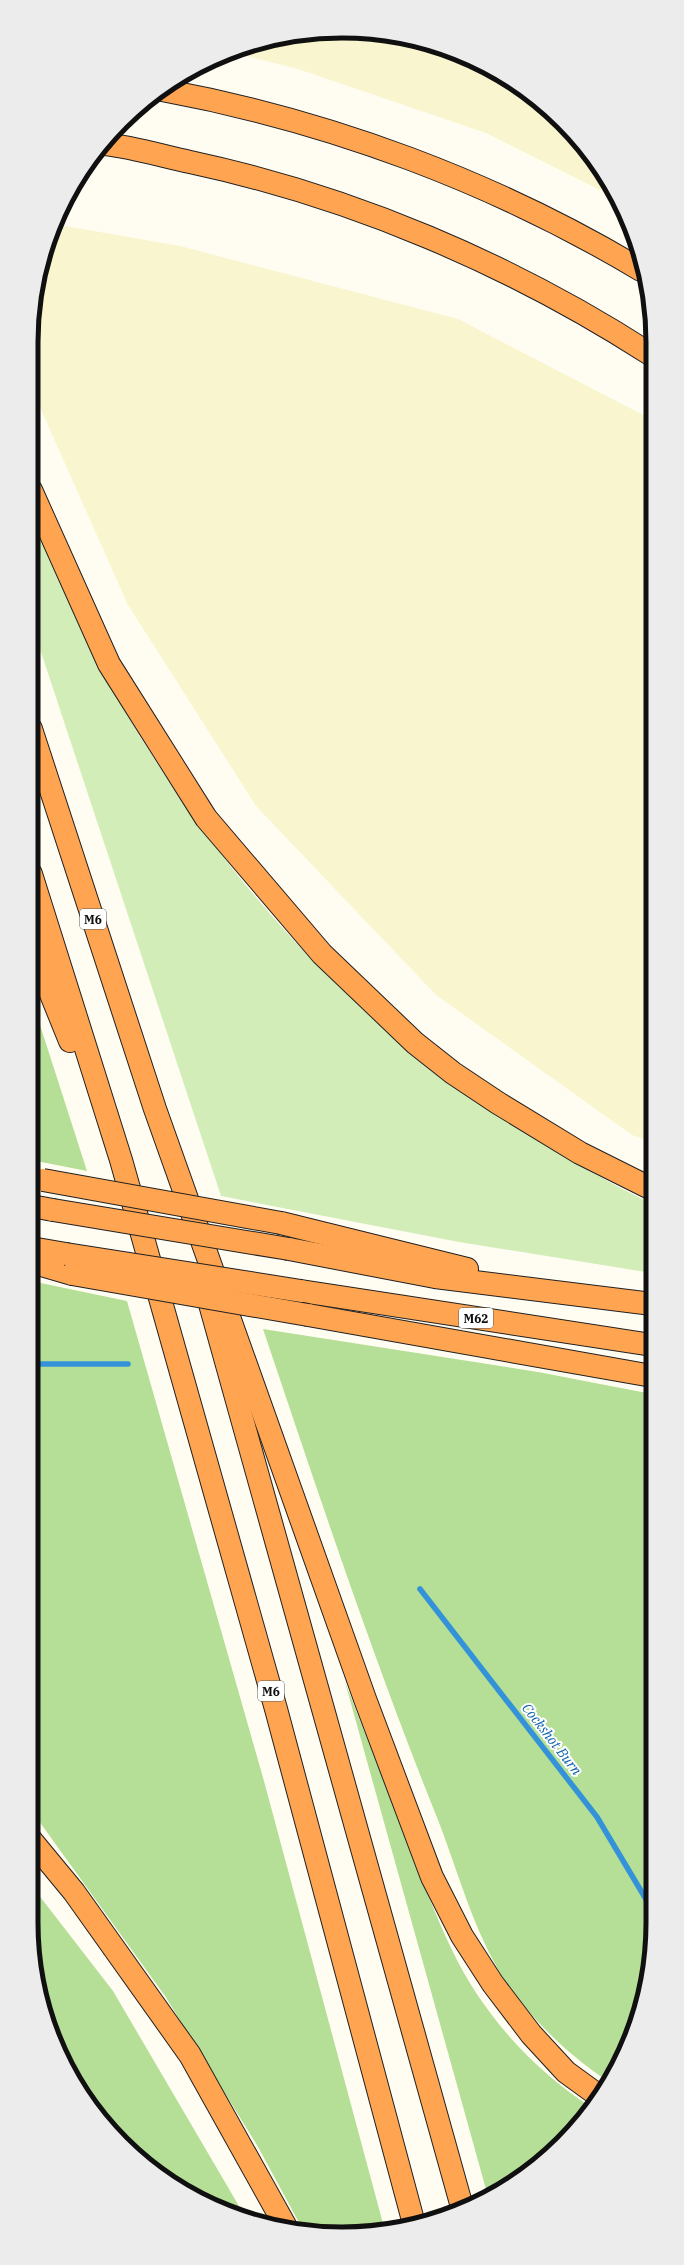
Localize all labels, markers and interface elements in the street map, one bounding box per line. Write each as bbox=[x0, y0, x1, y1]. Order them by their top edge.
road number: M6 bbox=[80, 909, 106, 929]
road number: M62 bbox=[459, 1308, 493, 1328]
road number: M6 bbox=[258, 1681, 284, 1701]
water label: Cockshot Burn bbox=[518, 1699, 586, 1779]

